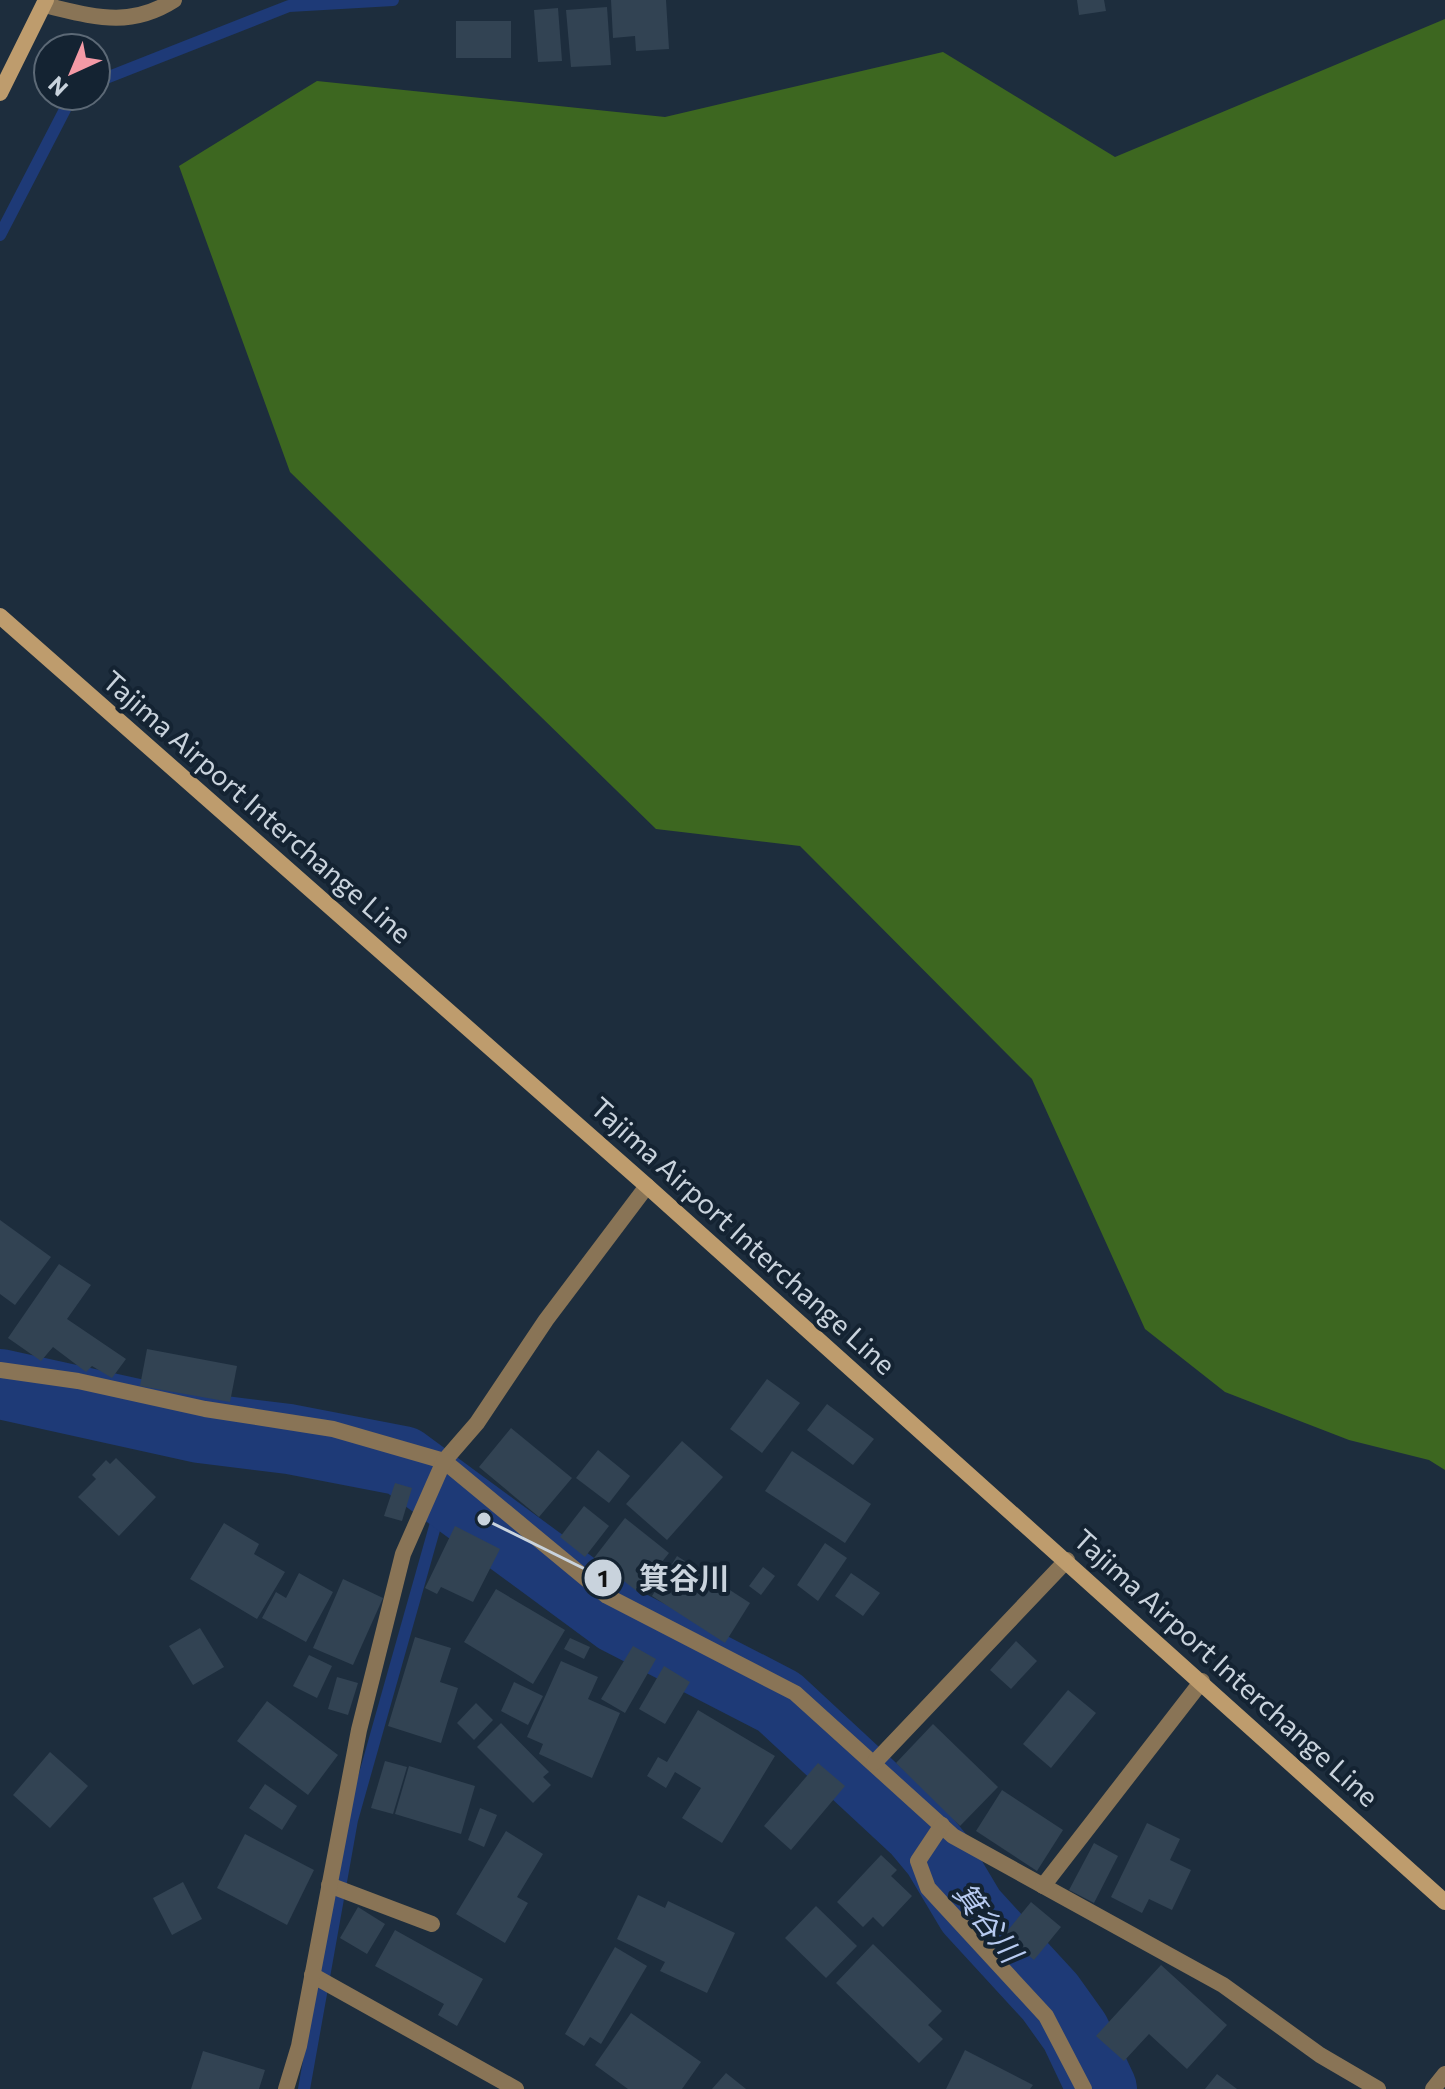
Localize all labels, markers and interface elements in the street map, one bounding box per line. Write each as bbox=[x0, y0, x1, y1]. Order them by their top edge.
north arrow bbox=[32, 32, 112, 112]
text: N bbox=[42, 71, 73, 102]
street label: Tajima Airport Interchange Line bbox=[96, 663, 419, 950]
street label: Tajima Airport Interchange Line bbox=[584, 1089, 903, 1381]
street label: Tajima Airport Interchange Line bbox=[1067, 1521, 1386, 1813]
callout: 箕谷川 bbox=[583, 1551, 745, 1605]
text: 箕谷川 bbox=[639, 1558, 729, 1595]
text: 1 bbox=[598, 1563, 608, 1592]
water label: 箕谷川 bbox=[947, 1874, 1033, 1971]

